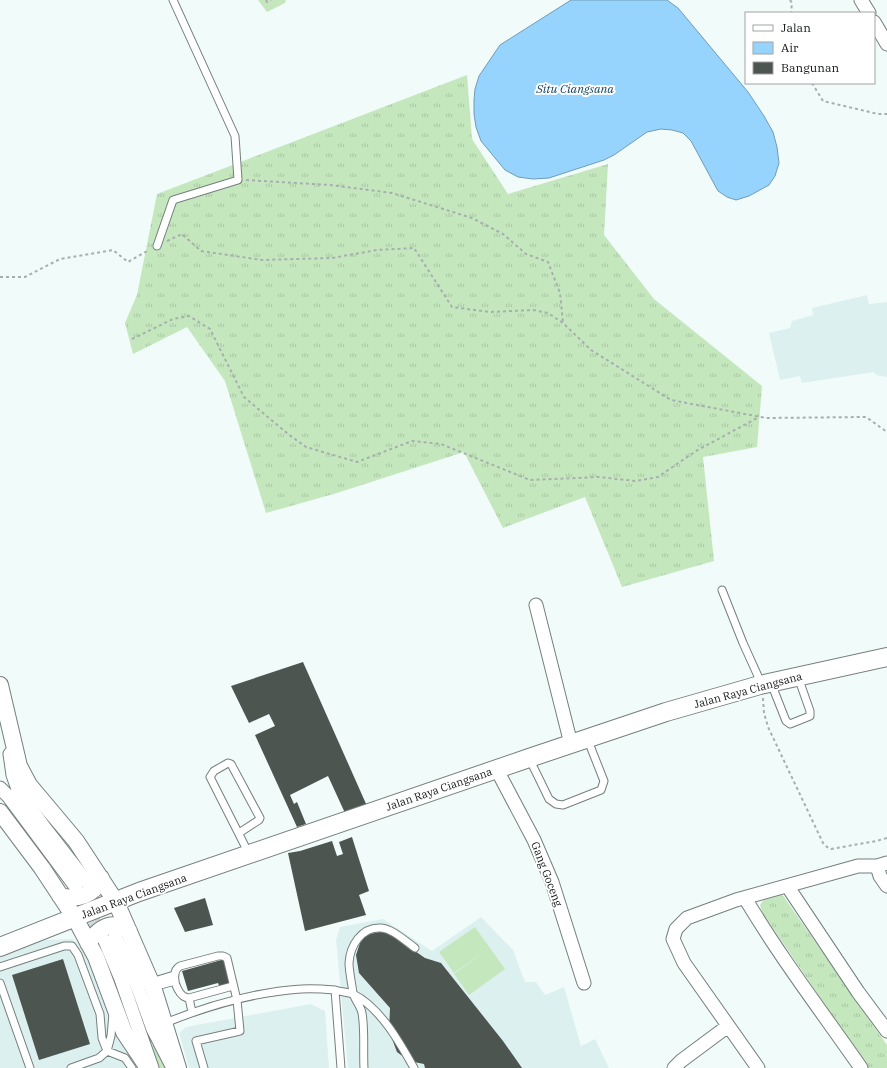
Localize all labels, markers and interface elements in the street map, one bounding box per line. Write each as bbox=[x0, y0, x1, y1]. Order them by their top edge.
legend bbox=[745, 12, 875, 84]
text: Jalan bbox=[781, 20, 811, 35]
text: Air bbox=[781, 40, 799, 55]
text: Bangunan bbox=[781, 60, 839, 75]
water label: Situ Ciangsana bbox=[535, 81, 614, 96]
street label: Jalan Raya Ciangsana bbox=[692, 669, 804, 711]
street label: Jalan Raya Ciangsana bbox=[384, 764, 494, 814]
street label: Gang Goceng bbox=[528, 840, 566, 908]
street label: Jalan Raya Ciangsana bbox=[79, 870, 189, 922]

